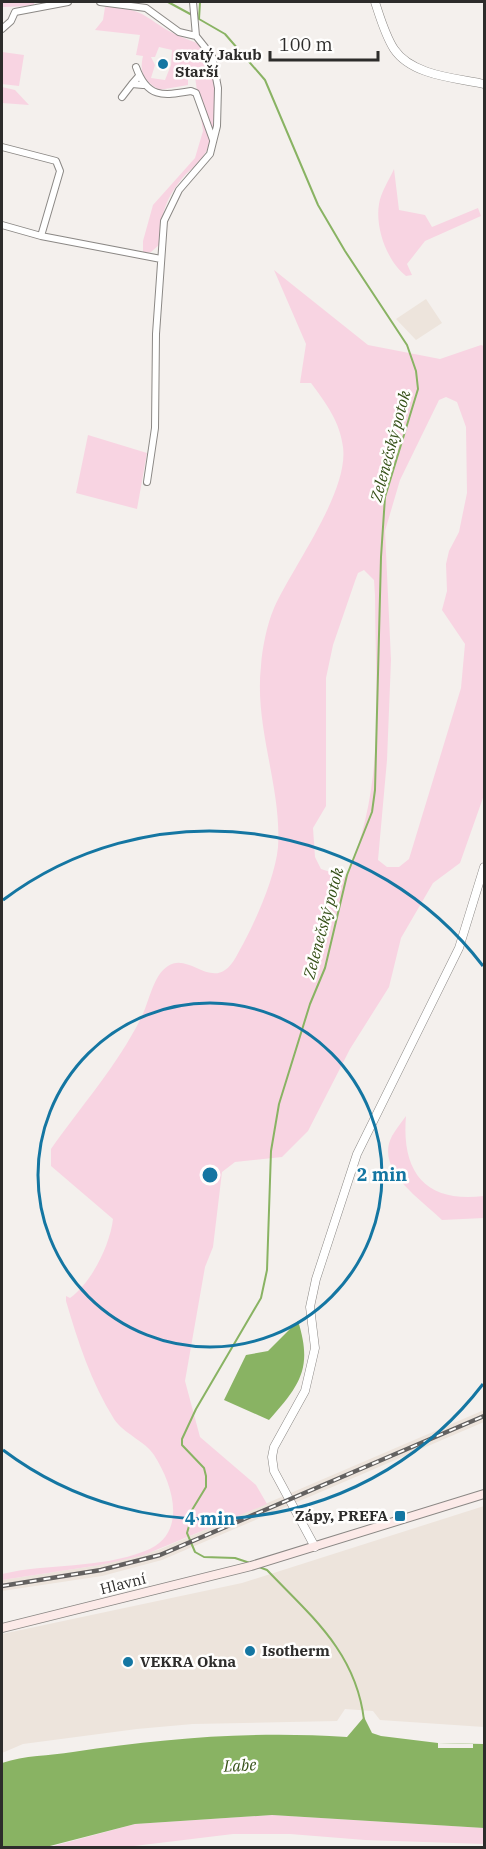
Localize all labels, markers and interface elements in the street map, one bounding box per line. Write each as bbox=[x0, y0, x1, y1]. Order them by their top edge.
scale bar bbox=[270, 24, 378, 62]
text: 100 m bbox=[279, 33, 333, 56]
place label: svatý Jakub Starší bbox=[175, 45, 262, 81]
marker: svatý Jakub Starší bbox=[156, 57, 170, 71]
water label: Zelenečský potok bbox=[365, 388, 415, 505]
water label: Zelenečský potok bbox=[298, 865, 348, 982]
text: 2 min bbox=[357, 1163, 407, 1186]
centre of rings bbox=[200, 1165, 220, 1185]
place label: Zápy, PREFA bbox=[295, 1506, 389, 1525]
text: 4 min bbox=[185, 1507, 235, 1530]
marker: Zápy, PREFA bbox=[393, 1509, 407, 1523]
street label: Hlavní bbox=[98, 1569, 148, 1598]
place label: Isotherm bbox=[262, 1641, 330, 1660]
marker: Isotherm bbox=[243, 1644, 257, 1658]
place label: VEKRA Okna bbox=[140, 1652, 237, 1671]
marker: VEKRA Okna bbox=[121, 1655, 135, 1669]
water label: Labe bbox=[222, 1754, 257, 1776]

